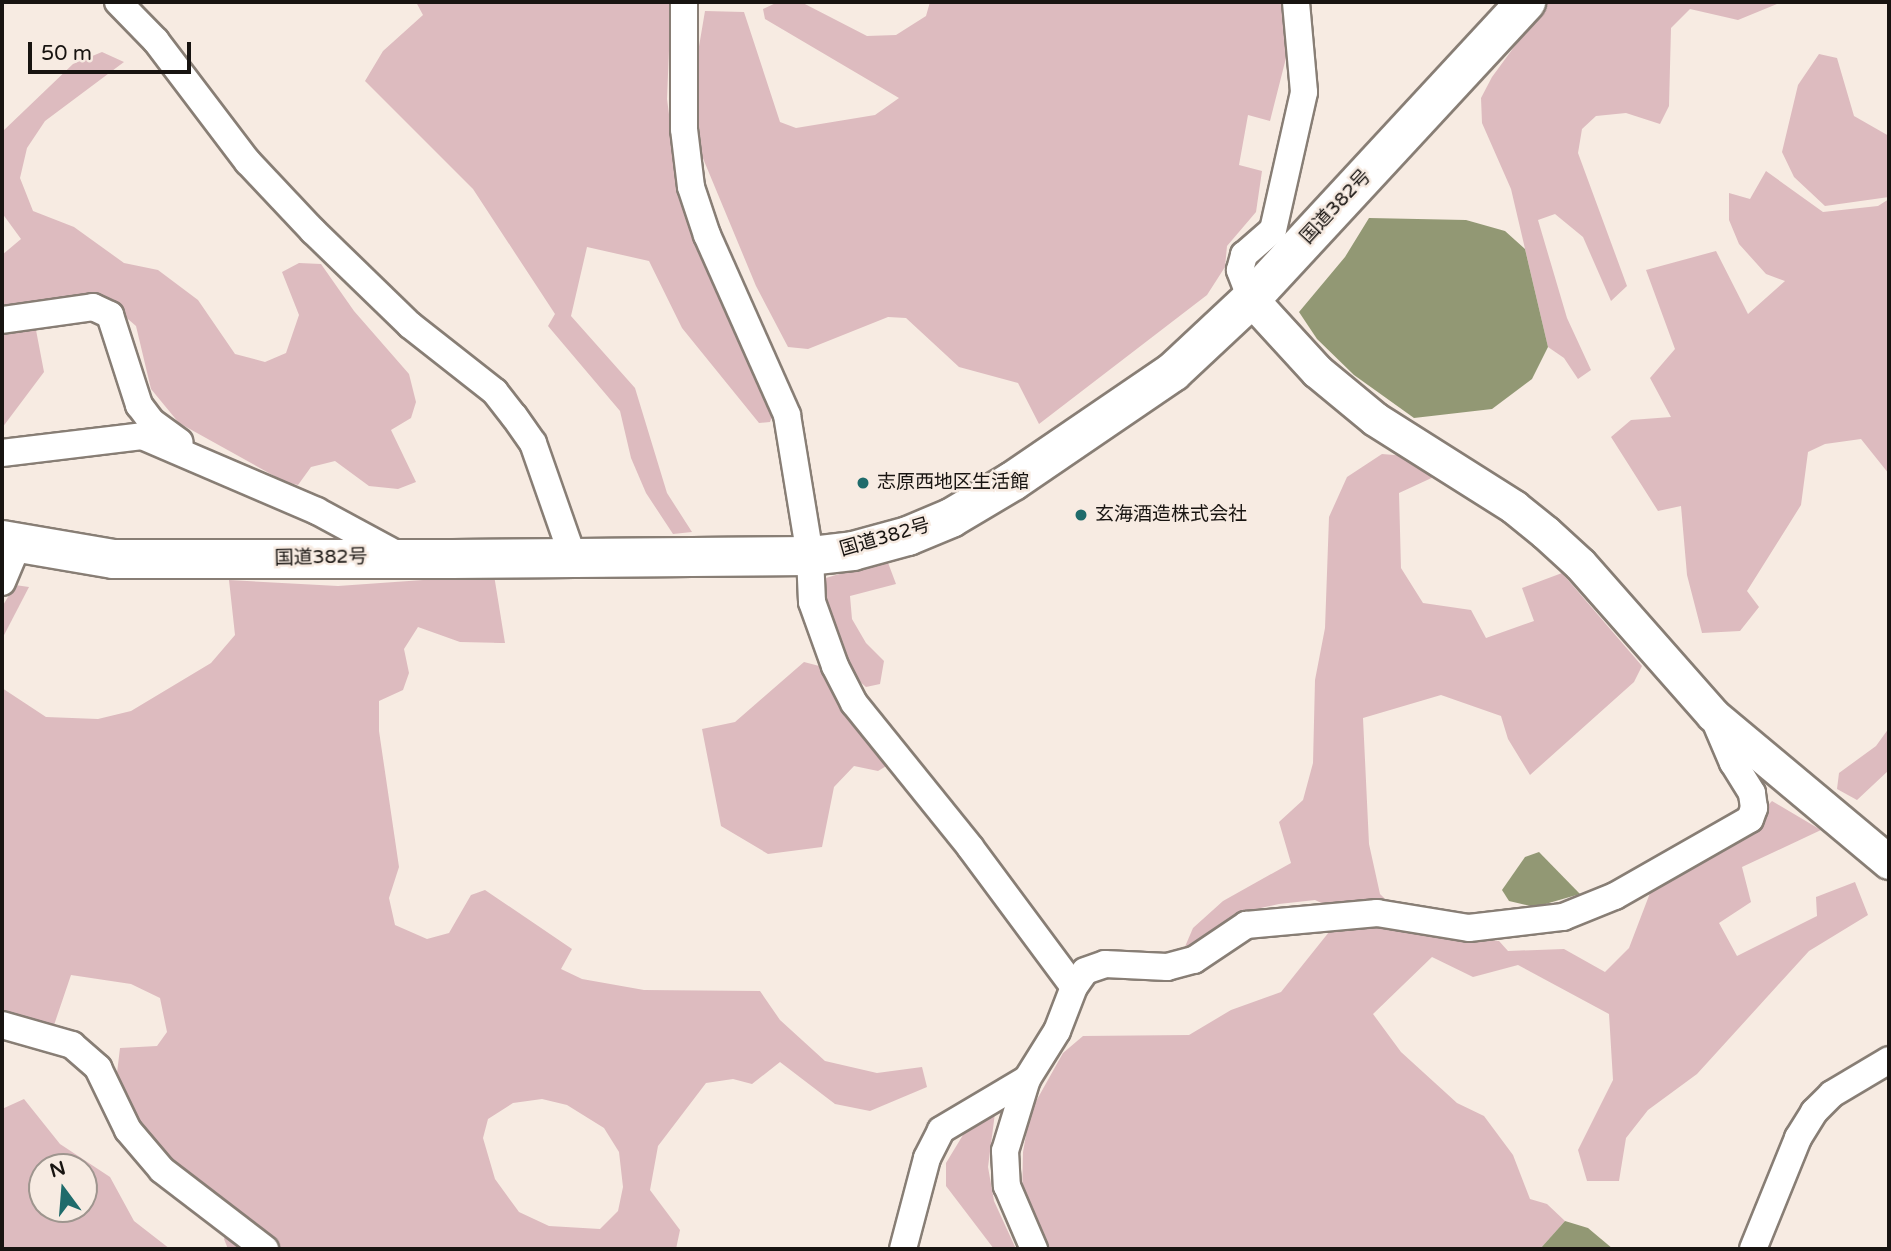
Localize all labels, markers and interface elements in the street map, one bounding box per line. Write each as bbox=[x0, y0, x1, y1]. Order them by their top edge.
scale bar bbox=[32, 28, 194, 72]
text: 50 m bbox=[41, 41, 92, 66]
street label: 国道382号 bbox=[1296, 165, 1376, 249]
place label: 志原西地区生活館 bbox=[877, 472, 1029, 494]
marker: 志原西地区生活館 bbox=[855, 475, 871, 491]
place label: 玄海酒造株式会社 bbox=[1095, 504, 1247, 526]
marker: 玄海酒造株式会社 bbox=[1073, 507, 1089, 523]
street label: 国道382号 bbox=[837, 514, 933, 562]
street label: 国道382号 bbox=[274, 546, 368, 570]
north arrow bbox=[28, 1153, 98, 1223]
text: N bbox=[47, 1157, 68, 1182]

